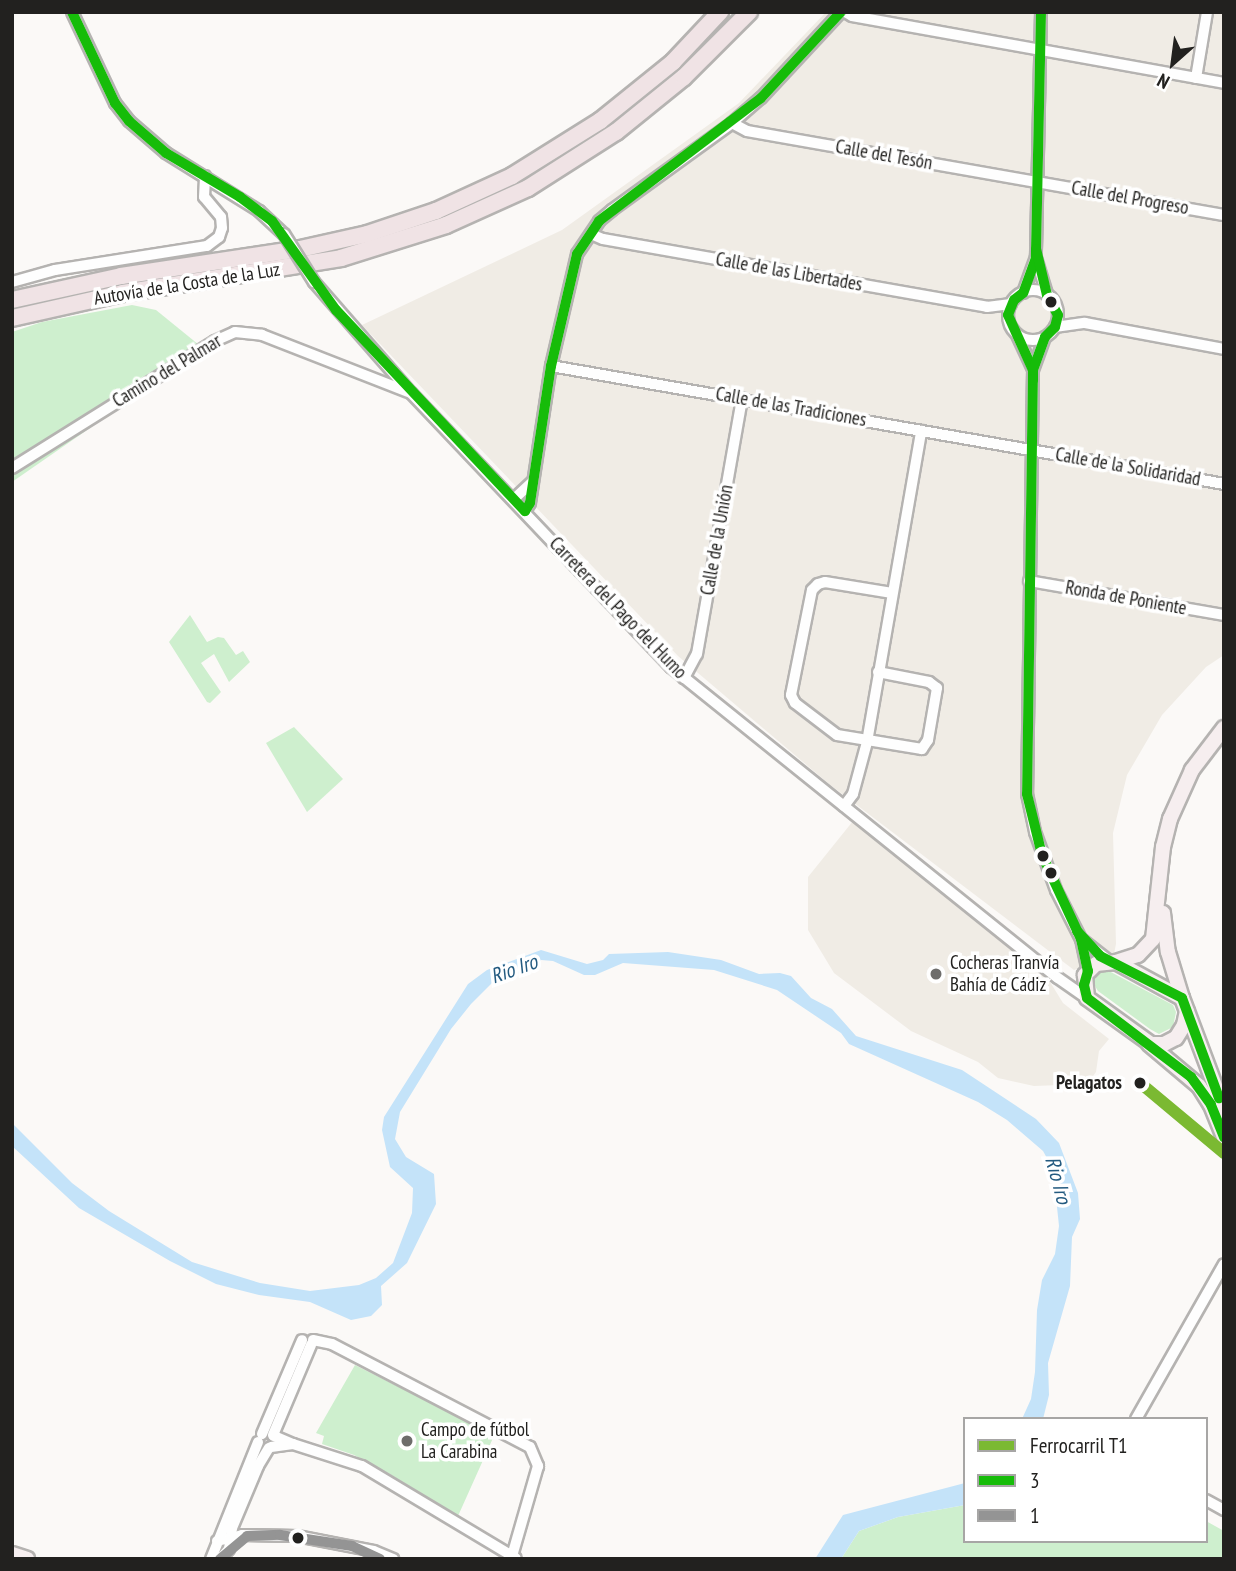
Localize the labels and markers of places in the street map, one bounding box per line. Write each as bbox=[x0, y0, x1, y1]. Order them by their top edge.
unlabelled marker bbox=[1044, 295, 1058, 309]
unlabelled marker bbox=[1036, 849, 1050, 863]
unlabelled marker bbox=[1044, 866, 1058, 880]
place label: Cocheras Tranvía Bahía de Cádiz bbox=[950, 952, 1060, 996]
marker: Cocheras Tranvía Bahía de Cádiz bbox=[928, 966, 944, 982]
marker: Pelagatos bbox=[1128, 1071, 1152, 1095]
place label: Pelagatos bbox=[1056, 1072, 1122, 1094]
place label: Campo de fútbol La Carabina bbox=[421, 1419, 529, 1463]
marker: Campo de fútbol La Carabina bbox=[399, 1433, 415, 1449]
unlabelled marker bbox=[291, 1531, 305, 1545]

